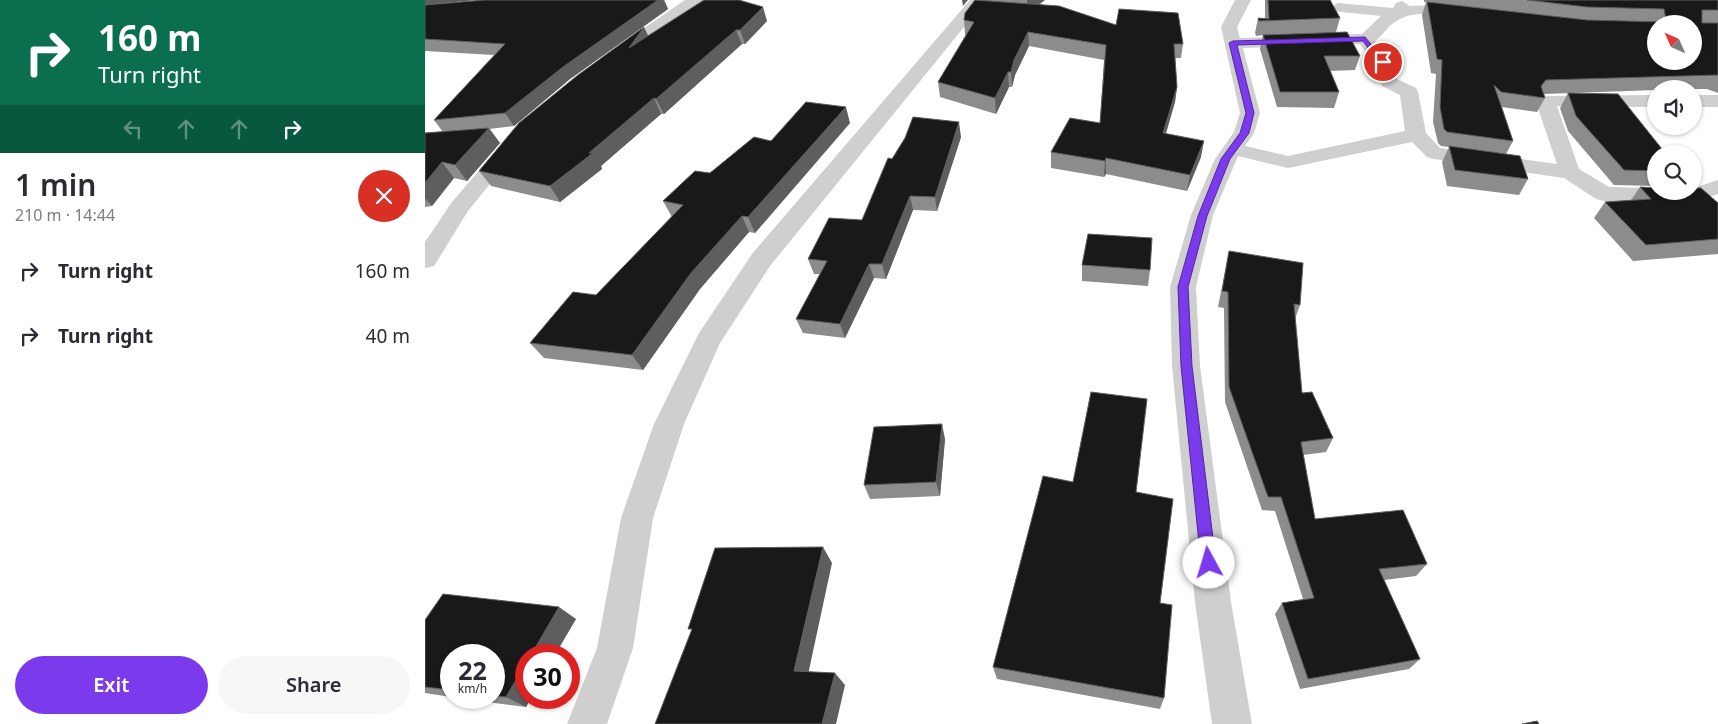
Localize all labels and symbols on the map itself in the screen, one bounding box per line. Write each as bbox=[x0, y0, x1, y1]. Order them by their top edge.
north arrow bbox=[1647, 15, 1703, 70]
pin bbox=[1362, 41, 1404, 83]
position arrow bbox=[1182, 536, 1234, 588]
speed limit sign: 30 bbox=[515, 644, 580, 709]

